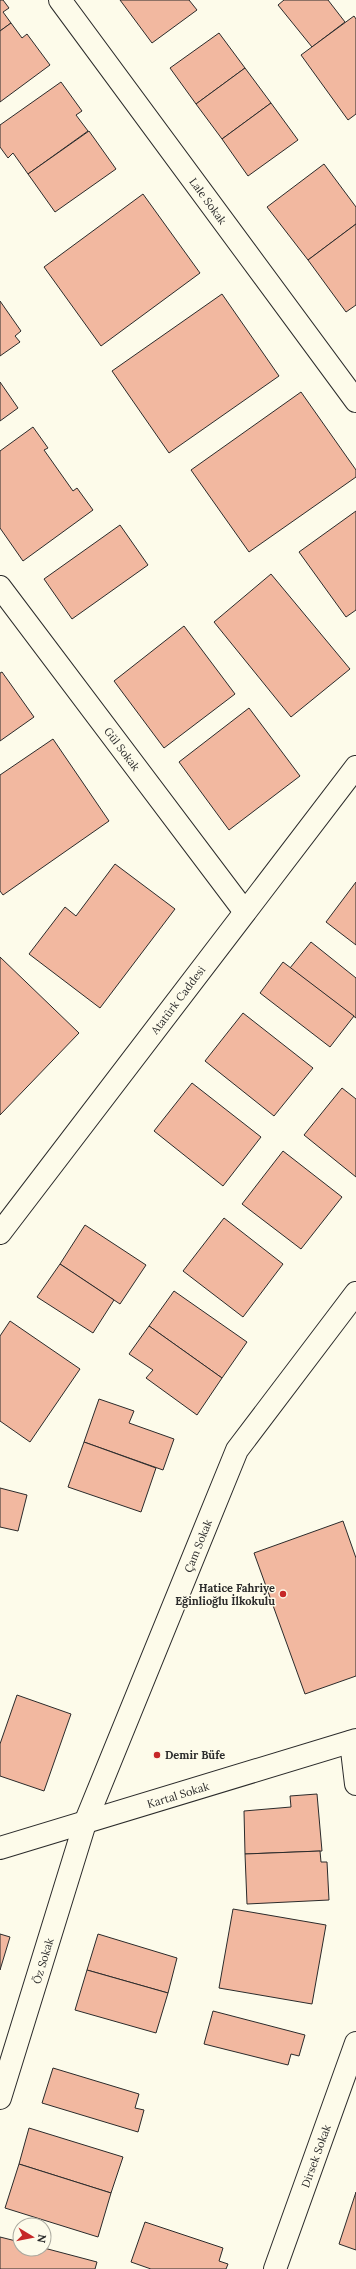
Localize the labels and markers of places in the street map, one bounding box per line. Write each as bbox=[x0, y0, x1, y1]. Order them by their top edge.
place label: Hatice Fahriye Eğinlioğlu İlkokulu bbox=[175, 1581, 275, 1608]
marker: Hatice Fahriye Eğinlioğlu İlkokulu bbox=[278, 1589, 288, 1599]
place label: Demir Büfe bbox=[165, 1748, 225, 1762]
marker: Demir Büfe bbox=[152, 1750, 162, 1760]

